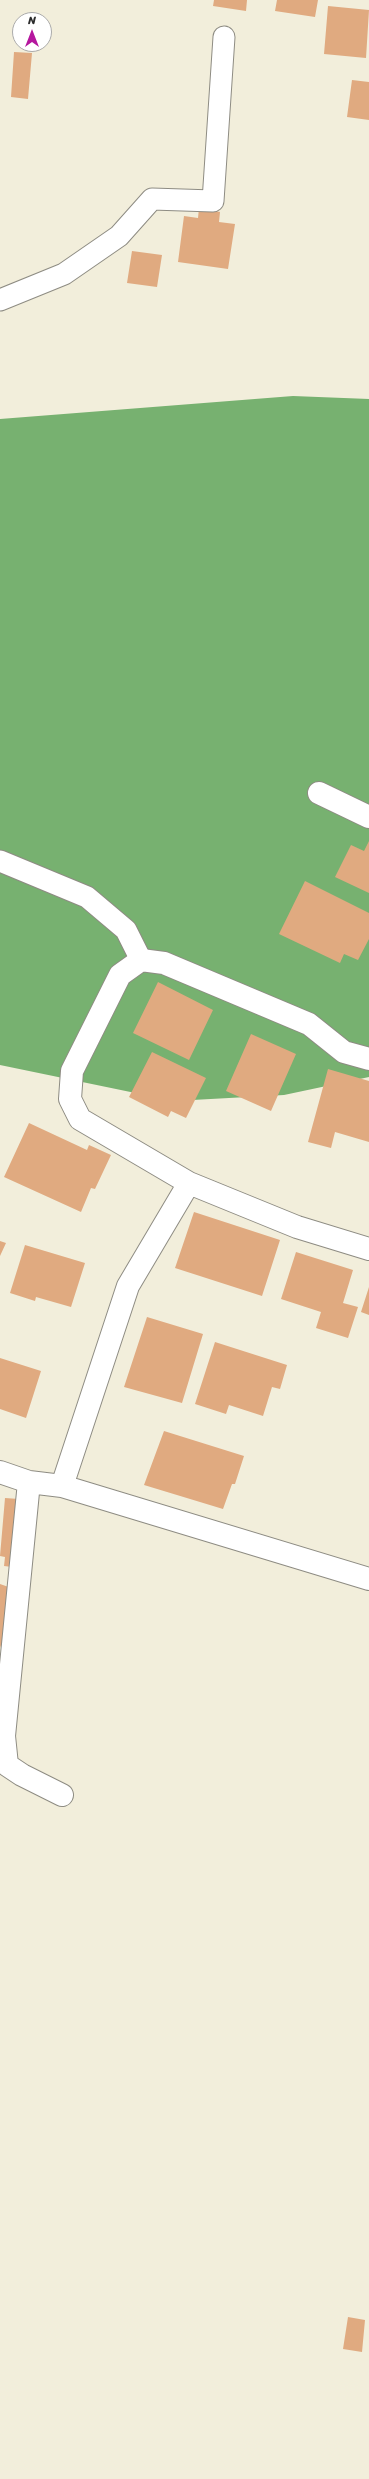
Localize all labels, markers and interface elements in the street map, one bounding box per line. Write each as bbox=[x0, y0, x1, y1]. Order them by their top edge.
text: N bbox=[28, 11, 36, 30]
north arrow bbox=[12, 12, 52, 52]

